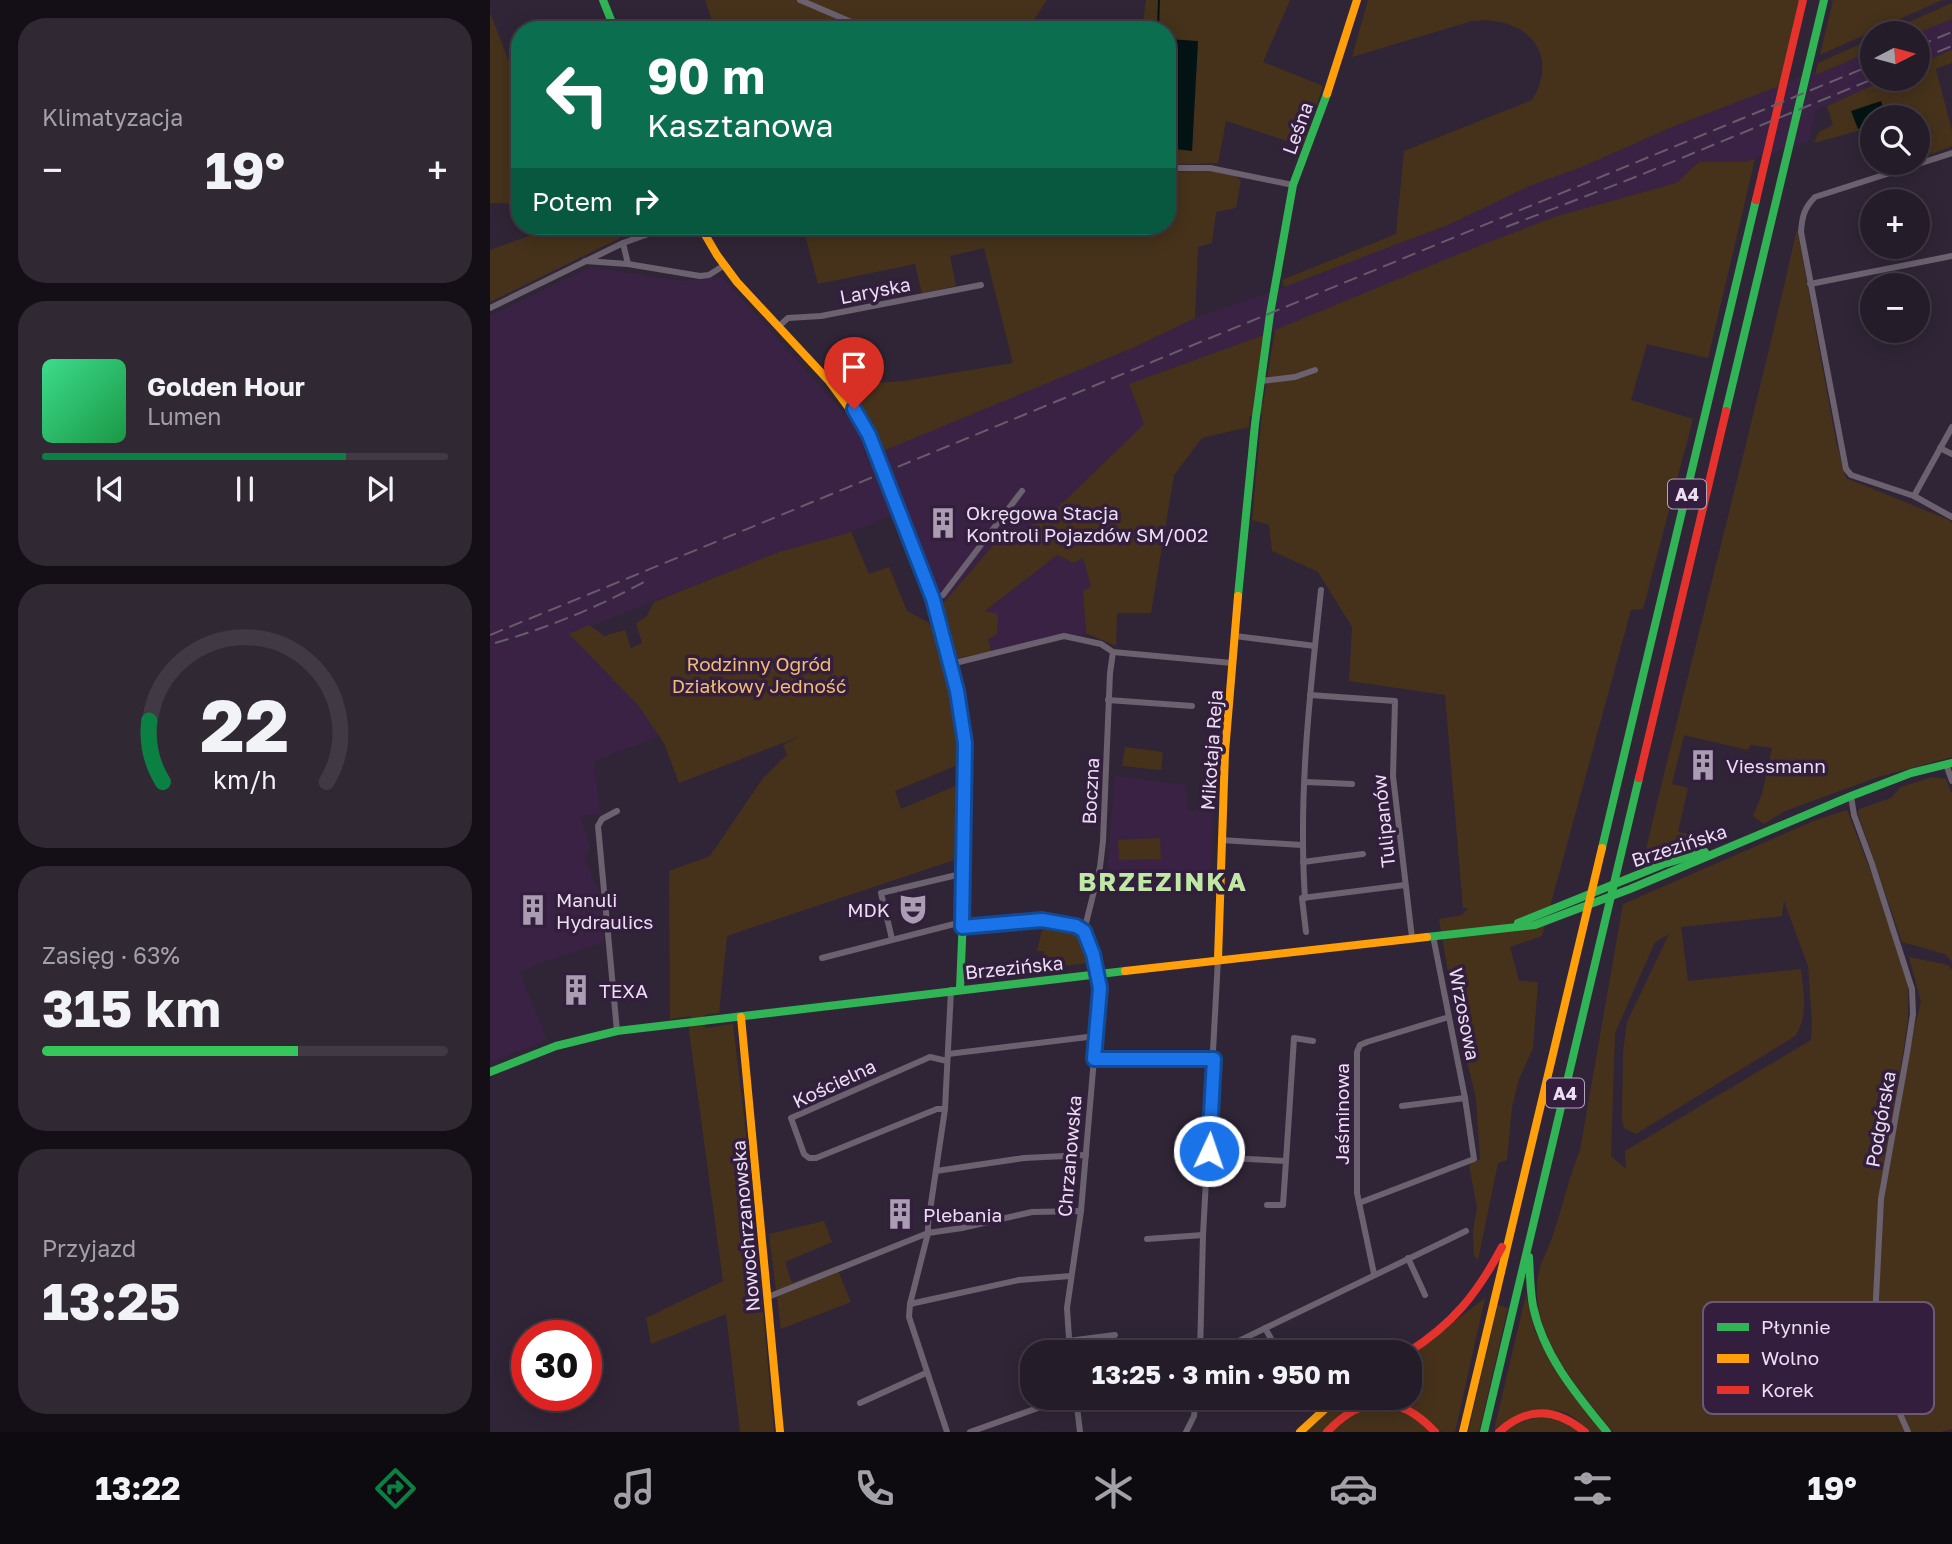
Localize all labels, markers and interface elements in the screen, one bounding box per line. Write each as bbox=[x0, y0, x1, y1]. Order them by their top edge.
north arrow bbox=[1860, 21, 1930, 91]
map controls bbox=[1860, 21, 1930, 343]
text: 90 m bbox=[647, 46, 765, 105]
icon: left bbox=[532, 49, 623, 140]
street label: Leśna bbox=[1277, 99, 1317, 157]
text: Klimatyzacja bbox=[42, 103, 183, 131]
button: search bbox=[1860, 105, 1930, 175]
text: Kasztanowa bbox=[647, 106, 834, 144]
text: 19° bbox=[205, 138, 285, 200]
text: − bbox=[42, 147, 63, 192]
text: + bbox=[427, 147, 448, 192]
icon: right bbox=[627, 182, 665, 220]
text: Potem bbox=[532, 186, 613, 217]
button: + bbox=[1860, 189, 1930, 259]
street label: Laryska bbox=[838, 272, 912, 308]
button: − bbox=[1860, 273, 1930, 343]
pin bbox=[824, 337, 884, 409]
icon: arrive bbox=[835, 348, 873, 386]
text: Golden Hour bbox=[147, 371, 305, 402]
text: Lumen bbox=[147, 402, 221, 430]
icon: previous bbox=[91, 470, 129, 508]
icon: pause bbox=[226, 470, 264, 508]
icon: next bbox=[361, 470, 399, 508]
road number: A4 bbox=[1668, 480, 1706, 508]
place label: Okręgowa Stacja Kontroli Pojazdów SM/002 bbox=[966, 501, 1208, 546]
building icon: Okręgowa Stacja Kontroli Pojazdów SM/002 bbox=[926, 506, 960, 540]
park label: Rodzinny Ogród Działkowy Jedność bbox=[672, 652, 846, 697]
text: 22 bbox=[201, 681, 289, 768]
street label: Mikołaja Reja bbox=[1195, 689, 1227, 811]
building icon: Viessmann bbox=[1686, 748, 1720, 782]
place label: Viessmann bbox=[1726, 754, 1826, 777]
street label: Boczna bbox=[1077, 757, 1103, 825]
text: km/h bbox=[213, 764, 277, 795]
street label: Tulipanów bbox=[1367, 773, 1399, 869]
street label: Brzezińska bbox=[1628, 819, 1730, 871]
district label: BRZEZINKA bbox=[1078, 866, 1248, 897]
place label: Manuli Hydraulics bbox=[556, 888, 653, 933]
theatre icon: MDK bbox=[896, 892, 930, 926]
building icon: Manuli Hydraulics bbox=[516, 893, 550, 927]
place label: MDK bbox=[847, 898, 890, 921]
text: Zasięg · 63% bbox=[42, 941, 180, 969]
street label: Brzezińska bbox=[964, 950, 1064, 984]
street label: Wrzosowa bbox=[1445, 966, 1485, 1062]
building icon: TEXA bbox=[559, 973, 593, 1007]
text: 315 km bbox=[42, 976, 221, 1038]
place label: TEXA bbox=[599, 979, 648, 1002]
street label: Kościelna bbox=[789, 1054, 879, 1112]
street label: Jaśminowa bbox=[1330, 1063, 1353, 1165]
street label: Podgórska bbox=[1860, 1069, 1900, 1169]
road number: A4 bbox=[1546, 1078, 1584, 1108]
street label: Chrzanowska bbox=[1052, 1094, 1086, 1218]
position arrow bbox=[1172, 1114, 1246, 1188]
street label: Nowochrzanowska bbox=[726, 1139, 764, 1313]
building icon: Plebania bbox=[883, 1197, 917, 1231]
place label: Plebania bbox=[923, 1203, 1002, 1226]
text: Przyjazd bbox=[42, 1234, 136, 1262]
text: 13:25 bbox=[42, 1269, 181, 1331]
legend bbox=[1703, 1302, 1934, 1414]
text: Płynnie bbox=[1761, 1315, 1830, 1338]
speed limit sign: 30 bbox=[511, 1320, 602, 1411]
text: Wolno bbox=[1761, 1346, 1819, 1369]
text: 13:25 · 3 min · 950 m bbox=[1092, 1359, 1350, 1390]
text: Korek bbox=[1761, 1378, 1814, 1401]
icon: directions bbox=[371, 1464, 420, 1513]
icon: music bbox=[610, 1464, 659, 1513]
icon: phone bbox=[850, 1464, 899, 1513]
icon: climate bbox=[1089, 1464, 1138, 1513]
icon: car bbox=[1329, 1464, 1378, 1513]
icon: filters bbox=[1568, 1464, 1617, 1513]
text: 13:22 bbox=[95, 1469, 180, 1507]
text: 19° bbox=[1807, 1469, 1857, 1507]

